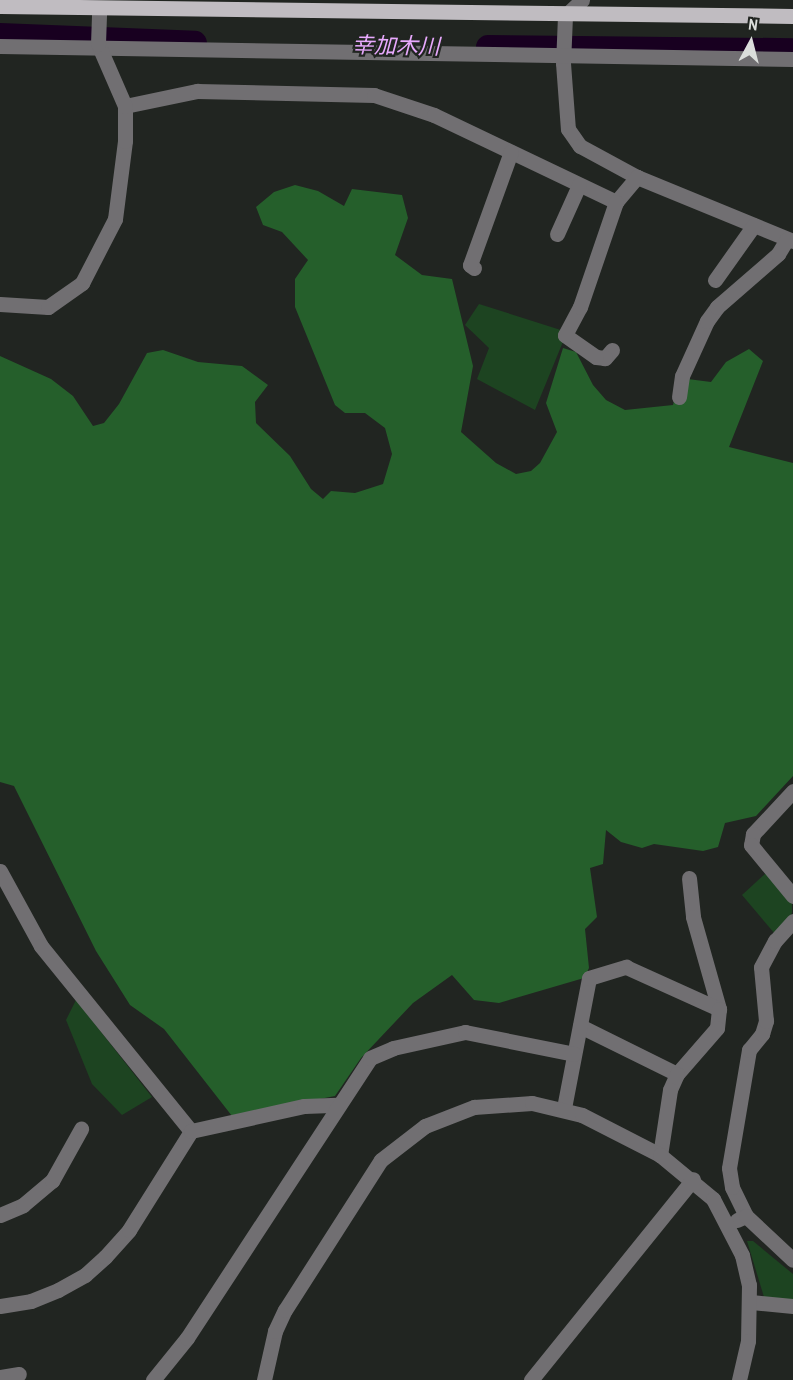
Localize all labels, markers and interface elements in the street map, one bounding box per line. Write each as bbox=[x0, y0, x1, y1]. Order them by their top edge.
north arrow bbox=[721, 12, 781, 72]
text: N bbox=[747, 13, 759, 36]
water label: 幸加木川 bbox=[352, 32, 440, 60]

